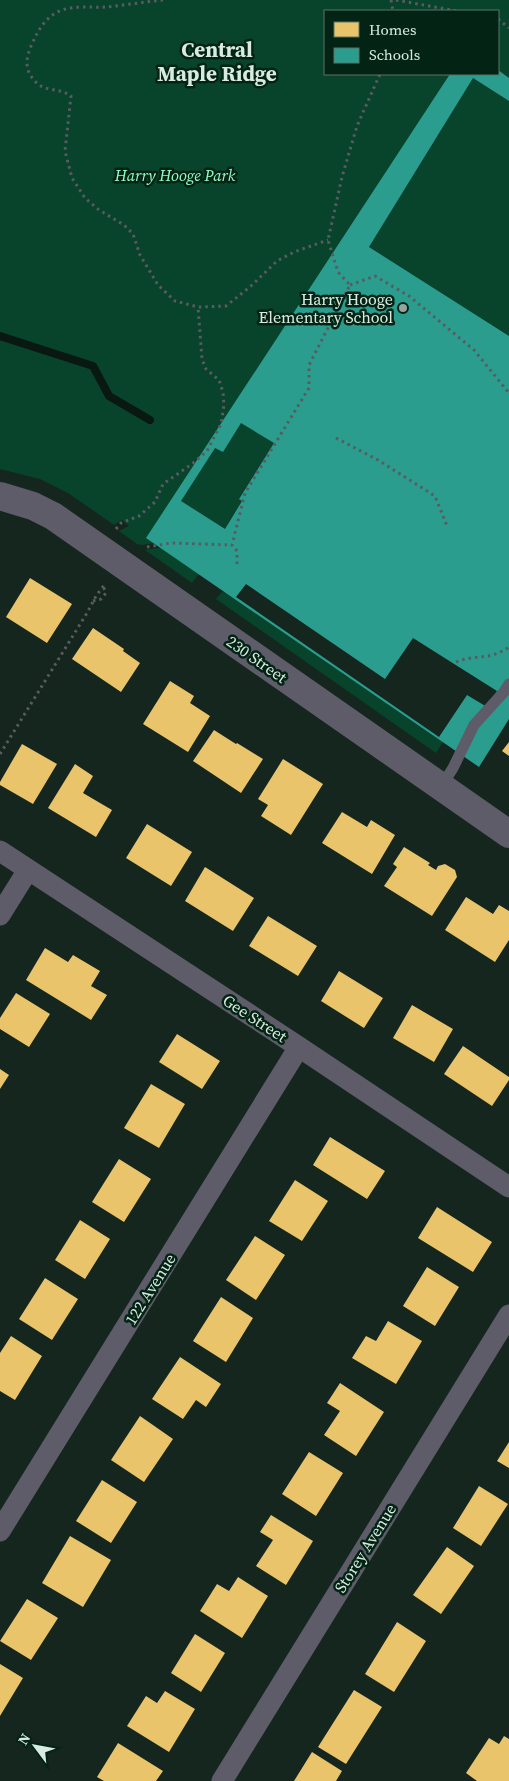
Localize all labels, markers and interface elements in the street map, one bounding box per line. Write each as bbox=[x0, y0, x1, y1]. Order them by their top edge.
legend bbox=[324, 10, 499, 75]
text: Homes bbox=[369, 19, 416, 40]
district label: Central Maple Ridge bbox=[157, 35, 277, 88]
text: Schools bbox=[369, 44, 420, 65]
park label: Harry Hooge Park bbox=[114, 164, 236, 186]
place label: Harry Hooge Elementary School bbox=[259, 288, 393, 328]
marker: Harry Hooge Elementary School bbox=[397, 302, 409, 314]
street label: 230 Street bbox=[222, 630, 292, 688]
street label: Gee Street bbox=[219, 989, 292, 1047]
street label: 122 Avenue bbox=[119, 1249, 181, 1329]
street label: Storey Avenue bbox=[329, 1499, 401, 1597]
north arrow bbox=[10, 1721, 60, 1771]
text: N bbox=[13, 1729, 35, 1749]

